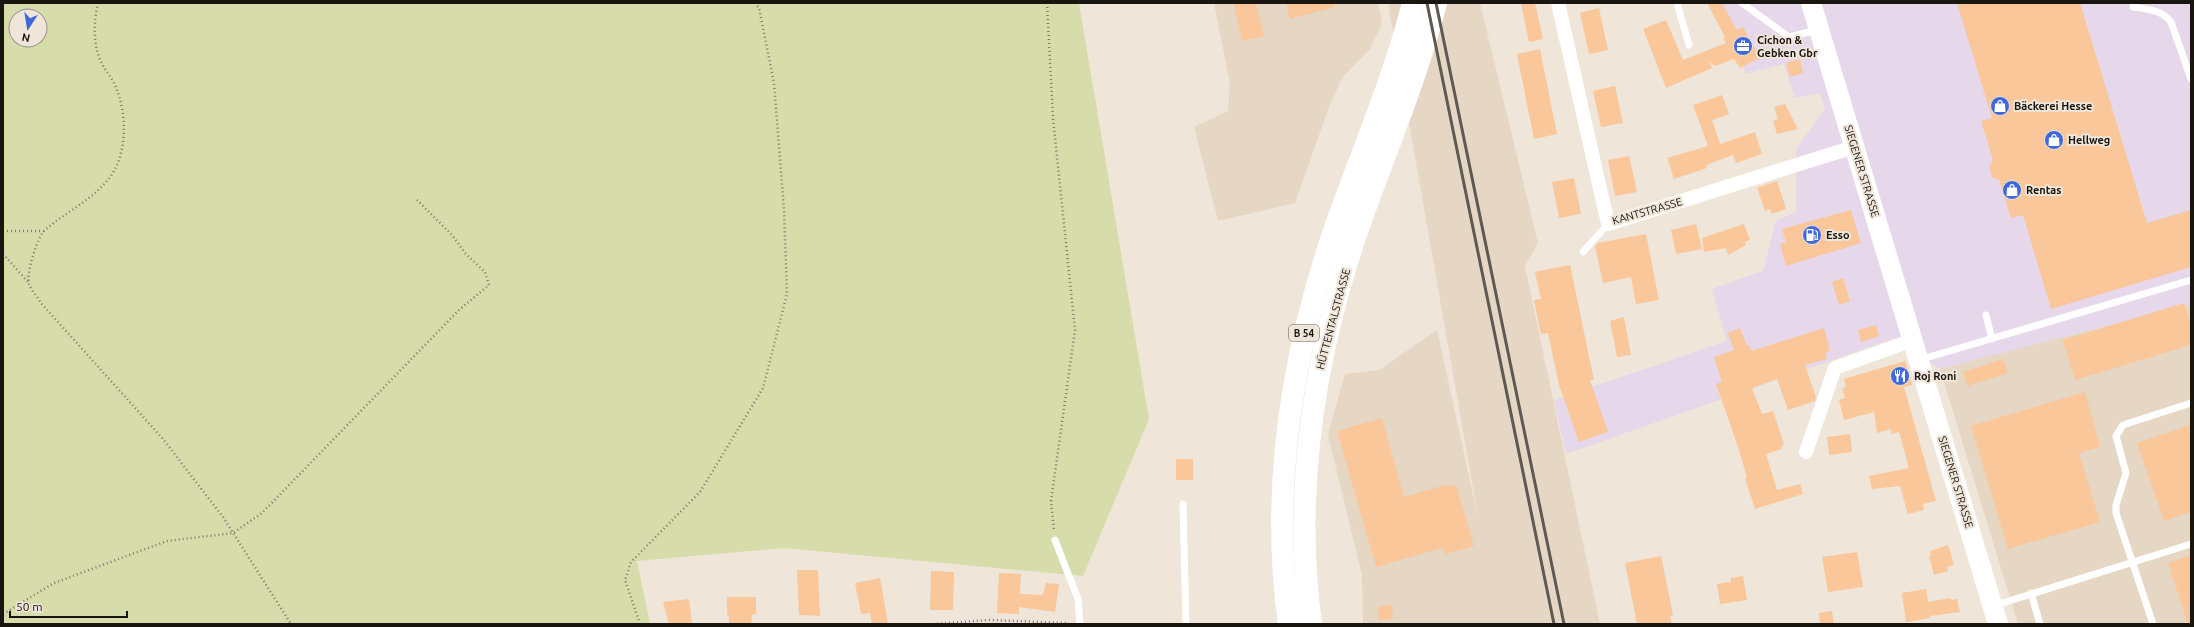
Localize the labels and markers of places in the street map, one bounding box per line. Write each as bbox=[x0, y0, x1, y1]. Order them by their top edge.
place label: Cichon & Gebken Gbr bbox=[1757, 34, 1818, 59]
office icon: Cichon & Gebken Gbr bbox=[1732, 35, 1754, 57]
shop icon: Bäckerei Hesse bbox=[1989, 95, 2011, 117]
place label: Bäckerei Hesse bbox=[2014, 100, 2092, 112]
shop icon: Hellweg bbox=[2043, 129, 2065, 151]
place label: Hellweg bbox=[2068, 134, 2110, 146]
shop icon: Rentas bbox=[2001, 179, 2023, 201]
place label: Rentas bbox=[2026, 184, 2062, 196]
fuel station icon: Esso bbox=[1801, 224, 1823, 246]
place label: Esso bbox=[1826, 229, 1850, 241]
restaurant icon: Roj Roni bbox=[1889, 365, 1911, 387]
place label: Roj Roni bbox=[1914, 370, 1956, 382]

